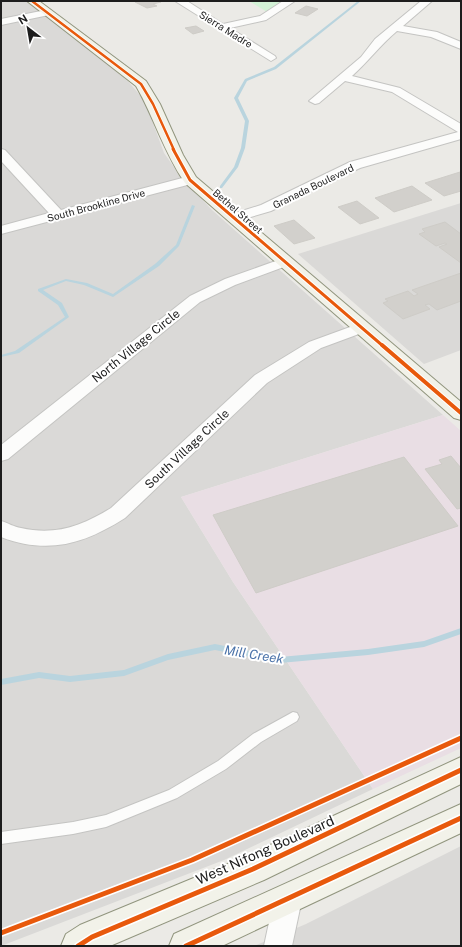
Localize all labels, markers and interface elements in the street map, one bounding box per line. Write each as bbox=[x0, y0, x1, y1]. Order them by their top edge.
north arrow bbox=[8, 8, 48, 48]
street label: Sierra Madre bbox=[197, 8, 255, 50]
text: N bbox=[16, 12, 30, 27]
street label: Granada Boulevard bbox=[271, 161, 355, 211]
street label: South Brookline Drive bbox=[46, 186, 147, 224]
street label: Bethel Street bbox=[211, 186, 265, 236]
street label: North Village Circle bbox=[89, 306, 183, 386]
street label: South Village Circle bbox=[142, 406, 232, 492]
water label: Mill Creek bbox=[223, 642, 285, 667]
street label: West Nifong Boulevard bbox=[193, 812, 337, 888]

